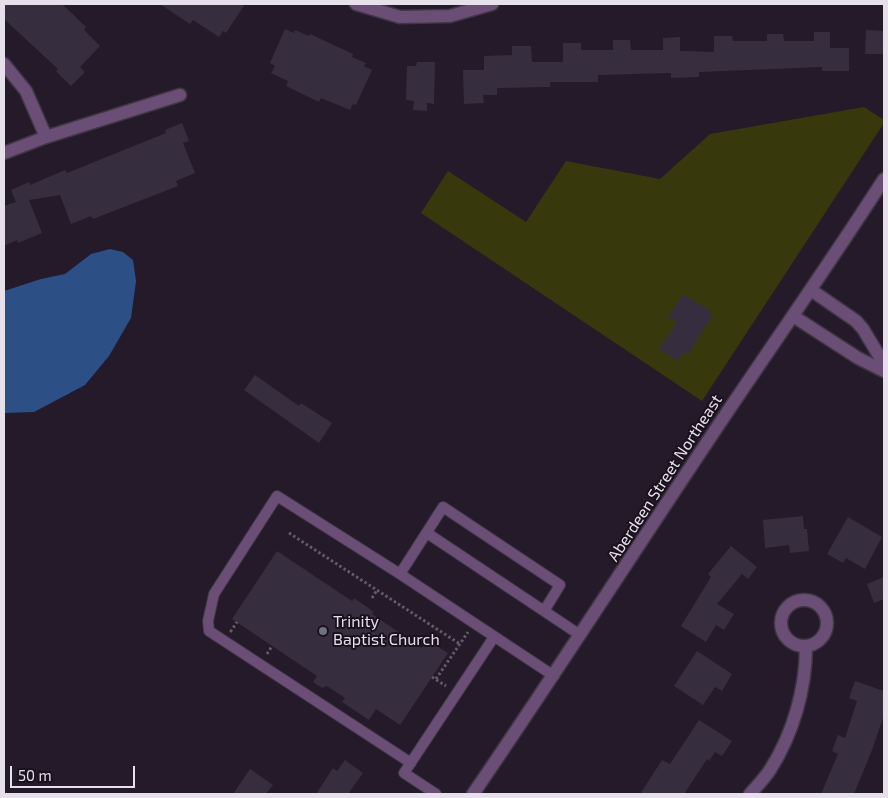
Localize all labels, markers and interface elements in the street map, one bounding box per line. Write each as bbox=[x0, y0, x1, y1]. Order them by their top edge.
street label: Aberdeen Street Northeast bbox=[604, 391, 726, 565]
place label: Trinity Baptist Church bbox=[333, 612, 440, 650]
marker: Trinity Baptist Church bbox=[317, 625, 329, 637]
scale bar bbox=[12, 756, 138, 788]
text: 50 m bbox=[18, 766, 52, 784]

